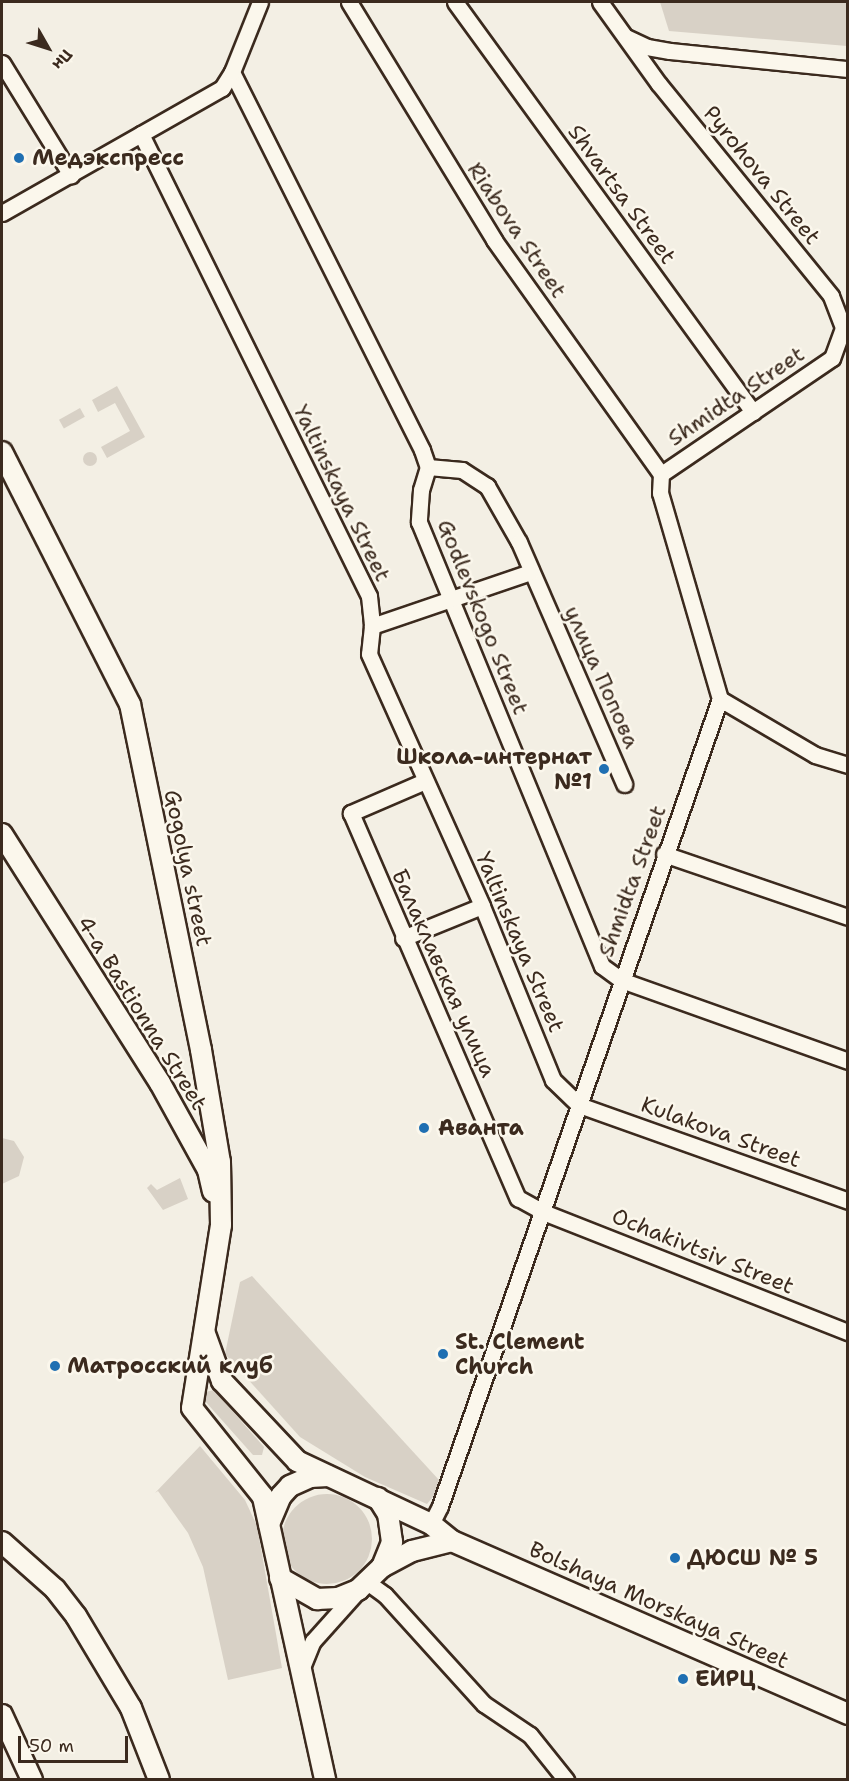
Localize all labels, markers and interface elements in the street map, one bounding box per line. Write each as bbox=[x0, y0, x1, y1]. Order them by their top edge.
north arrow bbox=[18, 18, 78, 78]
text: Пн bbox=[48, 45, 77, 74]
street label: Pyrohova Street bbox=[698, 100, 826, 250]
street label: Shvartsa Street bbox=[563, 119, 681, 269]
place label: Медэкспресс bbox=[32, 145, 184, 171]
marker: Медэкспресс bbox=[10, 149, 28, 167]
street label: Riabova Street bbox=[462, 157, 572, 303]
street label: Shmidta Street bbox=[663, 341, 809, 451]
street label: Yaltinskaya Street bbox=[288, 400, 396, 586]
street label: Godlevskogo Street bbox=[432, 516, 534, 718]
street label: улица Попова bbox=[559, 602, 645, 752]
place label: Школа-интернат №1 bbox=[396, 743, 592, 794]
marker: Школа-интернат №1 bbox=[597, 762, 611, 776]
street label: Gogolya street bbox=[159, 787, 217, 949]
street label: Shmidta Street bbox=[592, 802, 672, 960]
street label: Yaltinskaya Street bbox=[470, 848, 570, 1036]
street label: Балаклавская улица bbox=[386, 865, 502, 1081]
street label: 4-a Bastionna Street bbox=[72, 911, 212, 1115]
street label: Kulakova Street bbox=[638, 1091, 804, 1173]
place label: Аванта bbox=[438, 1115, 524, 1141]
marker: Аванта bbox=[415, 1119, 433, 1137]
street label: Ochakivtsiv Street bbox=[608, 1202, 798, 1300]
place label: St. Clement Church bbox=[455, 1328, 584, 1380]
marker: St. Clement Church bbox=[436, 1347, 450, 1361]
place label: Матросский клуб bbox=[67, 1353, 272, 1379]
marker: Матросский клуб bbox=[48, 1359, 62, 1373]
street label: Bolshaya Morskaya Street bbox=[525, 1536, 793, 1674]
place label: ДЮСШ № 5 bbox=[687, 1545, 818, 1571]
marker: ДЮСШ № 5 bbox=[668, 1551, 682, 1565]
place label: ЕИРЦ bbox=[695, 1666, 755, 1692]
marker: ЕИРЦ bbox=[676, 1672, 690, 1686]
scale bar bbox=[21, 1724, 130, 1762]
text: 50 m bbox=[29, 1734, 74, 1758]

